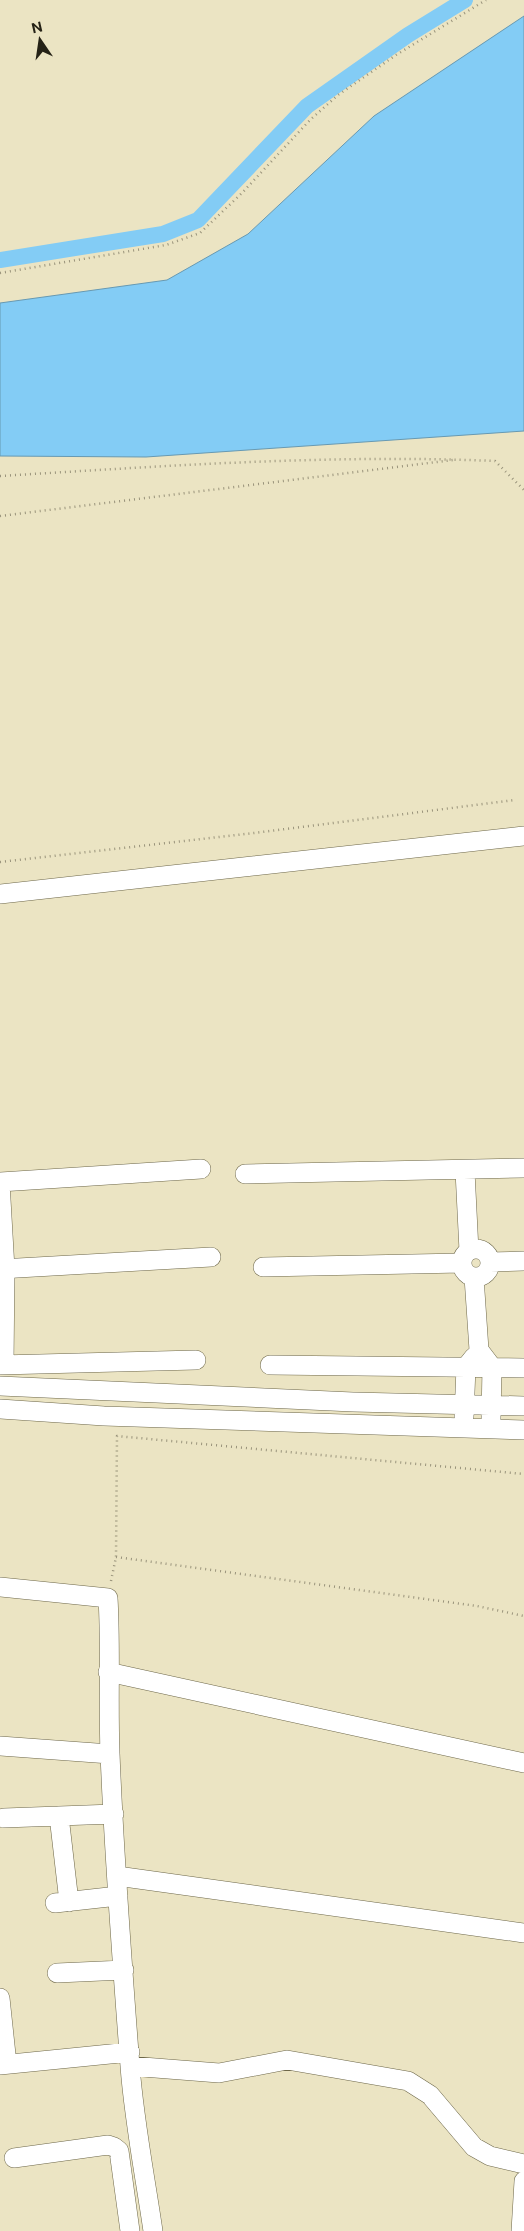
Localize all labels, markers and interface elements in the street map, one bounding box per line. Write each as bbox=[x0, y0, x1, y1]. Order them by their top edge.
north arrow bbox=[15, 15, 65, 65]
text: N bbox=[30, 18, 44, 36]

